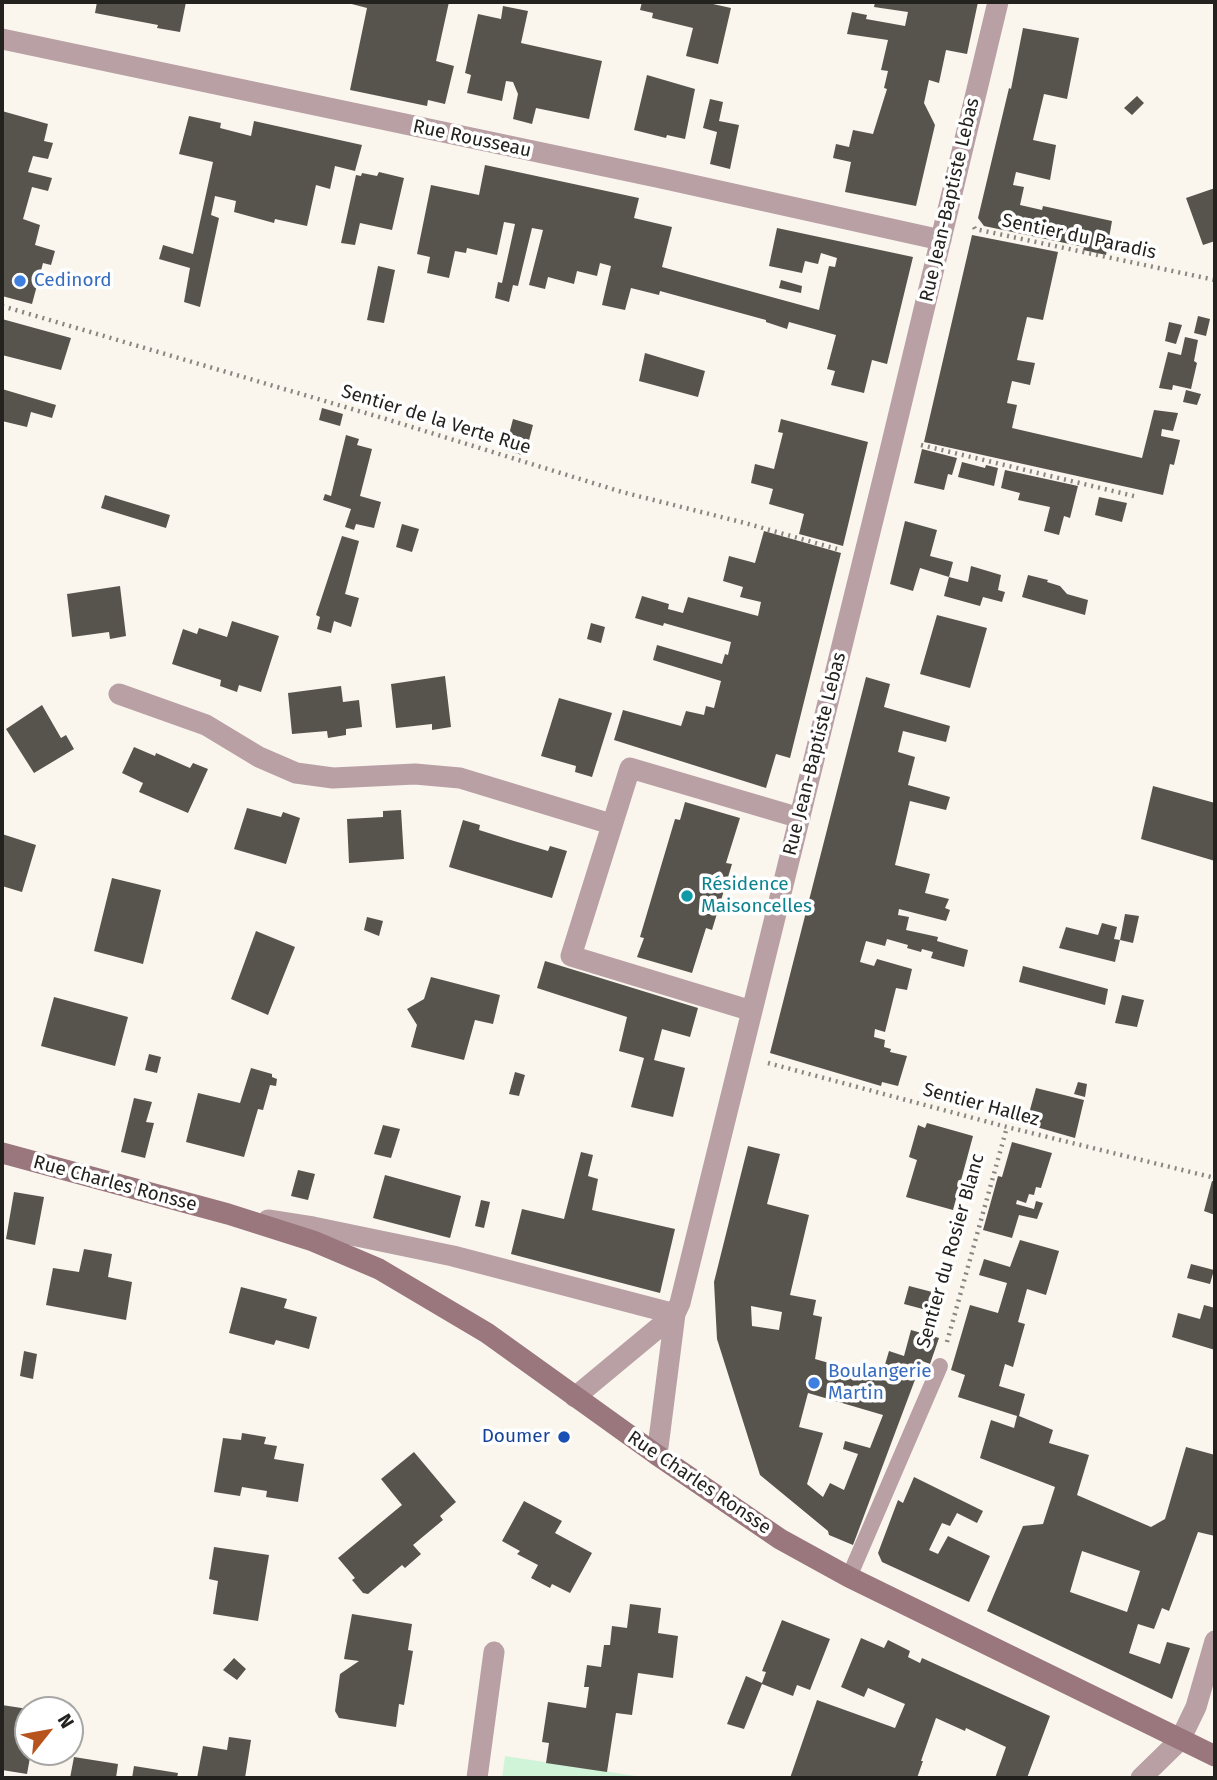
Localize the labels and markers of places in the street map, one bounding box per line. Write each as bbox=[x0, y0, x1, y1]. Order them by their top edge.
place label: Cedinord bbox=[34, 270, 112, 292]
marker: Cedinord bbox=[12, 273, 28, 289]
place label: Résidence Maisoncelles bbox=[701, 874, 812, 918]
marker: Résidence Maisoncelles bbox=[679, 888, 695, 904]
place label: Boulangerie Martin bbox=[828, 1361, 932, 1405]
marker: Boulangerie Martin bbox=[806, 1375, 822, 1391]
place label: Doumer bbox=[482, 1426, 550, 1448]
marker: Doumer bbox=[556, 1429, 572, 1445]

